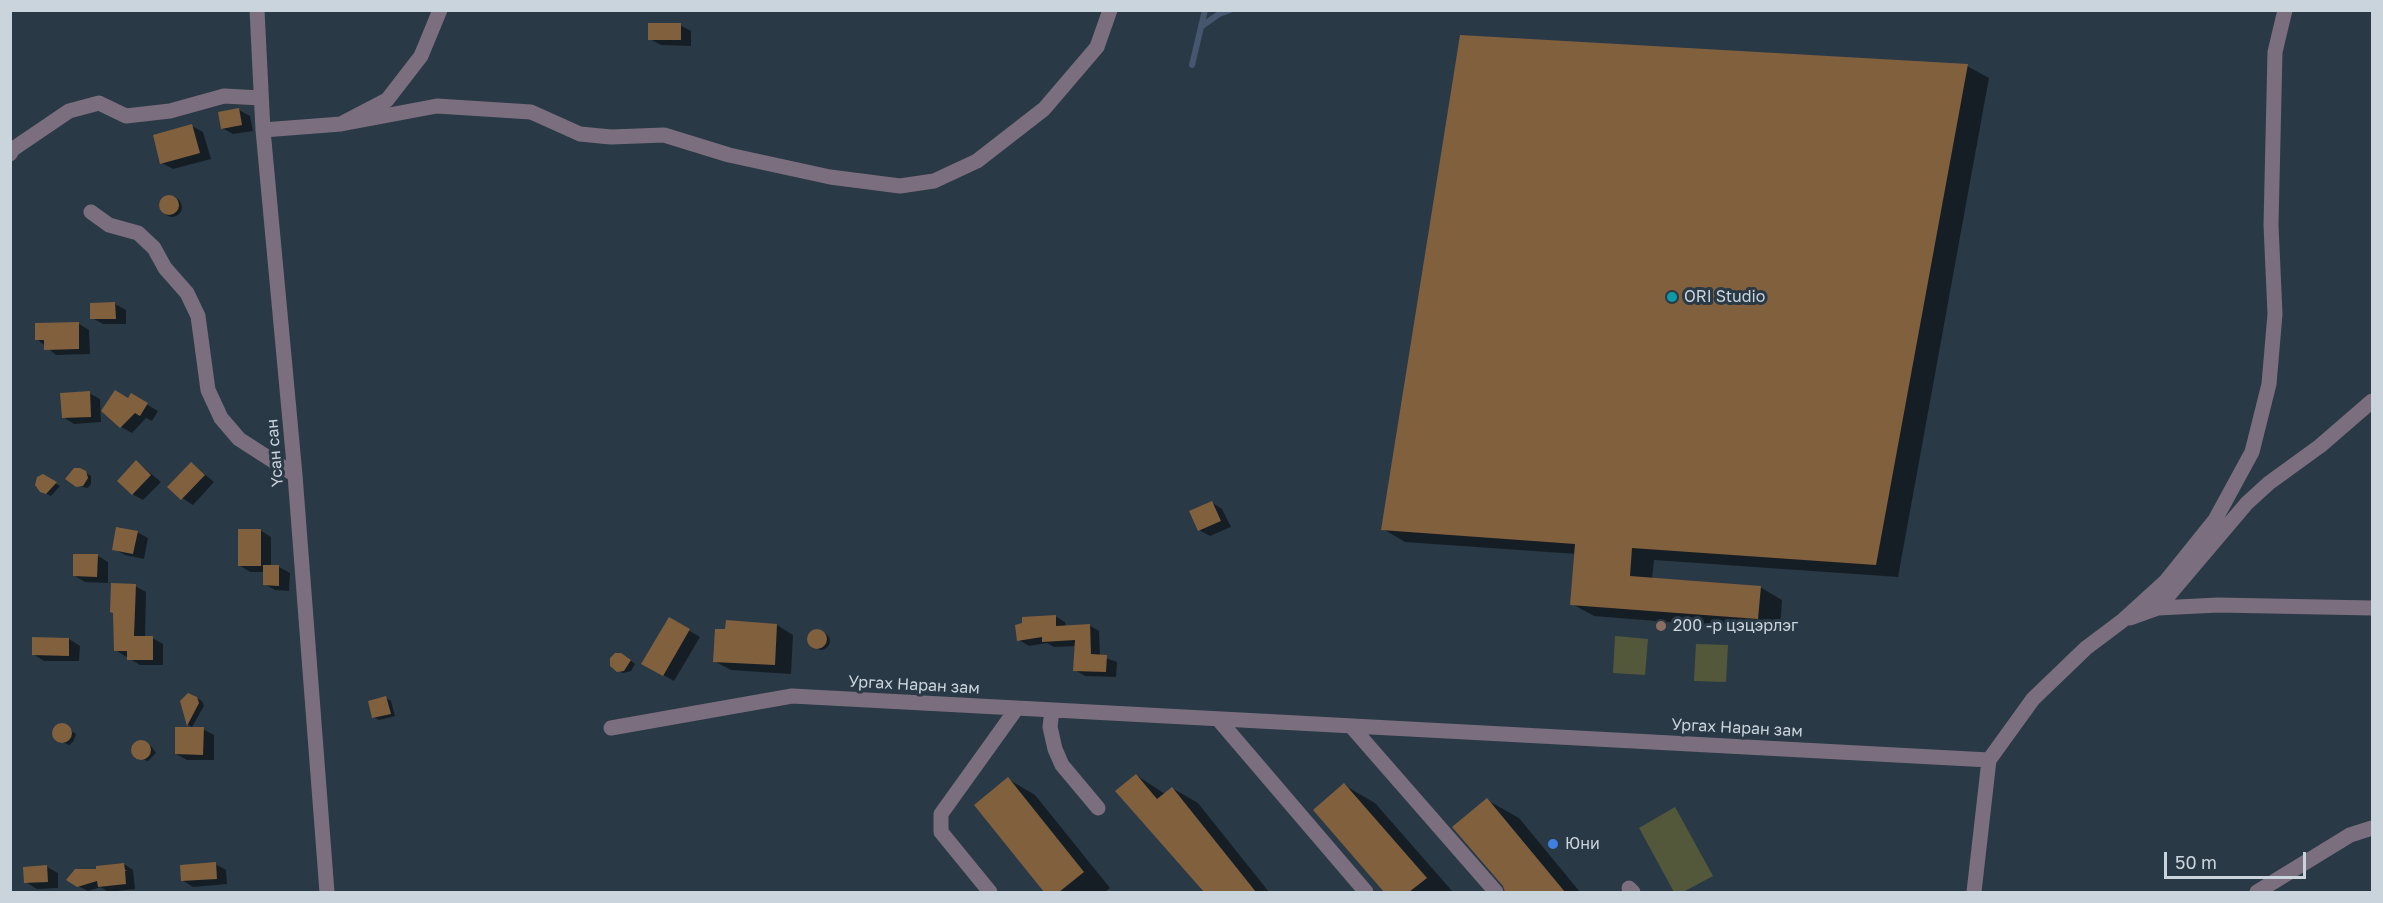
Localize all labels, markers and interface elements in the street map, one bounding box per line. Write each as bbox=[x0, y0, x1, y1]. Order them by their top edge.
place label: ORI Studio bbox=[1684, 287, 1765, 307]
marker: ORI Studio bbox=[1665, 290, 1679, 304]
street label: Үсан сан bbox=[262, 418, 288, 488]
place label: 200 -р цэцэрлэг bbox=[1673, 616, 1798, 636]
marker: 200 -р цэцэрлэг bbox=[1654, 619, 1668, 633]
street label: Ургах Наран зам bbox=[848, 672, 980, 698]
street label: Ургах Наран зам bbox=[1671, 715, 1803, 741]
place label: Юни bbox=[1565, 834, 1600, 854]
marker: Юни bbox=[1546, 837, 1560, 851]
scale bar bbox=[2167, 840, 2310, 878]
text: 50 m bbox=[2175, 851, 2217, 873]

